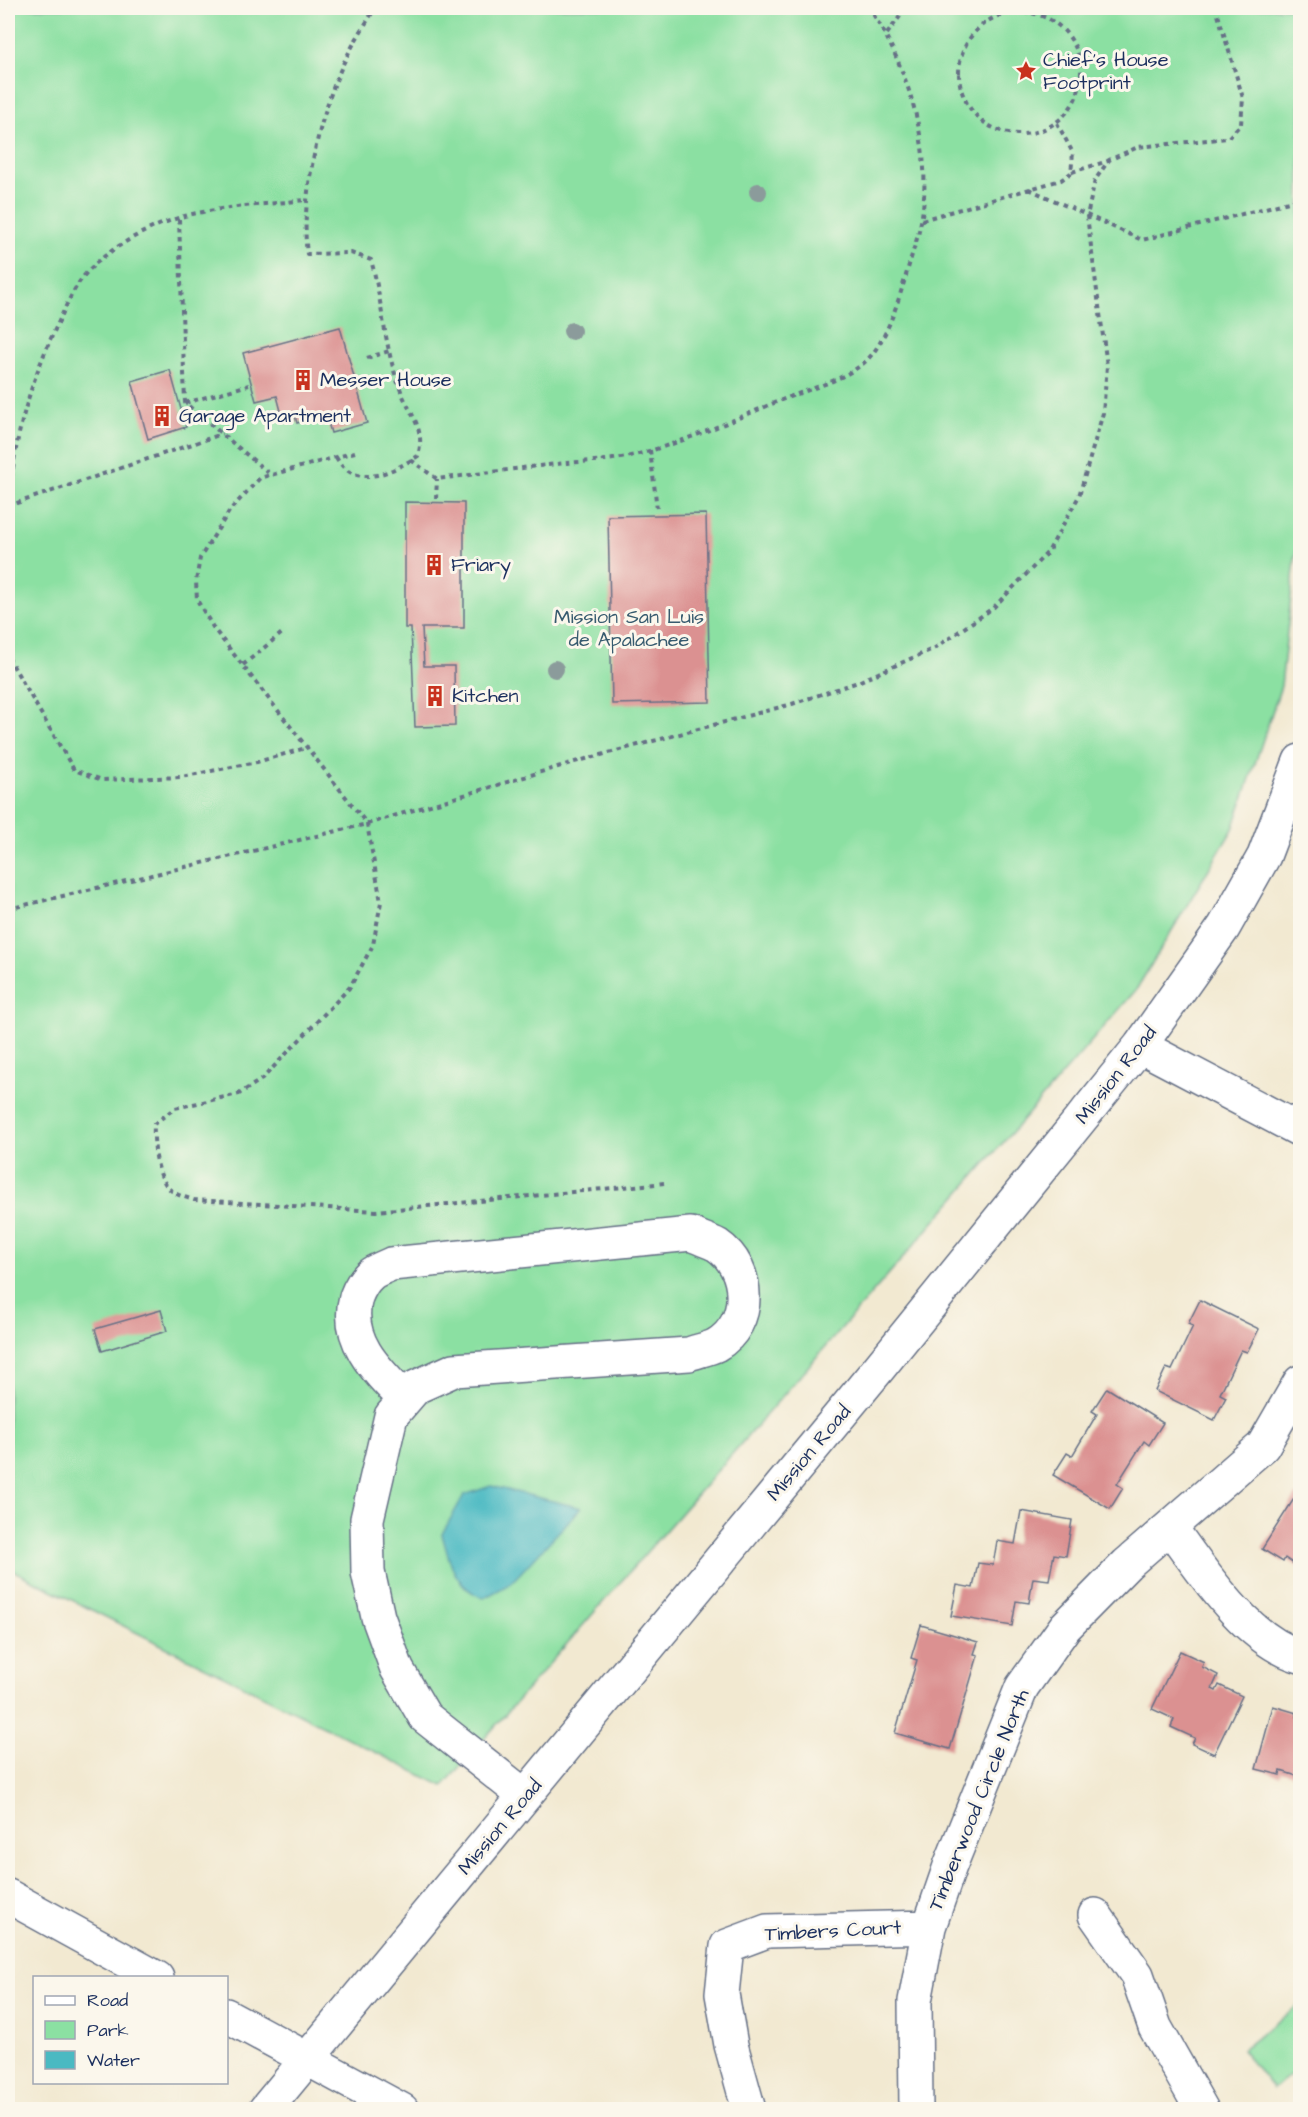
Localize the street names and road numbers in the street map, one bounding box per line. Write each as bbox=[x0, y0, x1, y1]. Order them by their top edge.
street label: Mission Road bbox=[1069, 1020, 1163, 1130]
street label: Mission Road bbox=[760, 1399, 858, 1507]
street label: Timberwood Circle North bbox=[922, 1685, 1036, 1915]
street label: Mission Road bbox=[451, 1773, 549, 1881]
street label: Timbers Court bbox=[764, 1913, 902, 1949]

